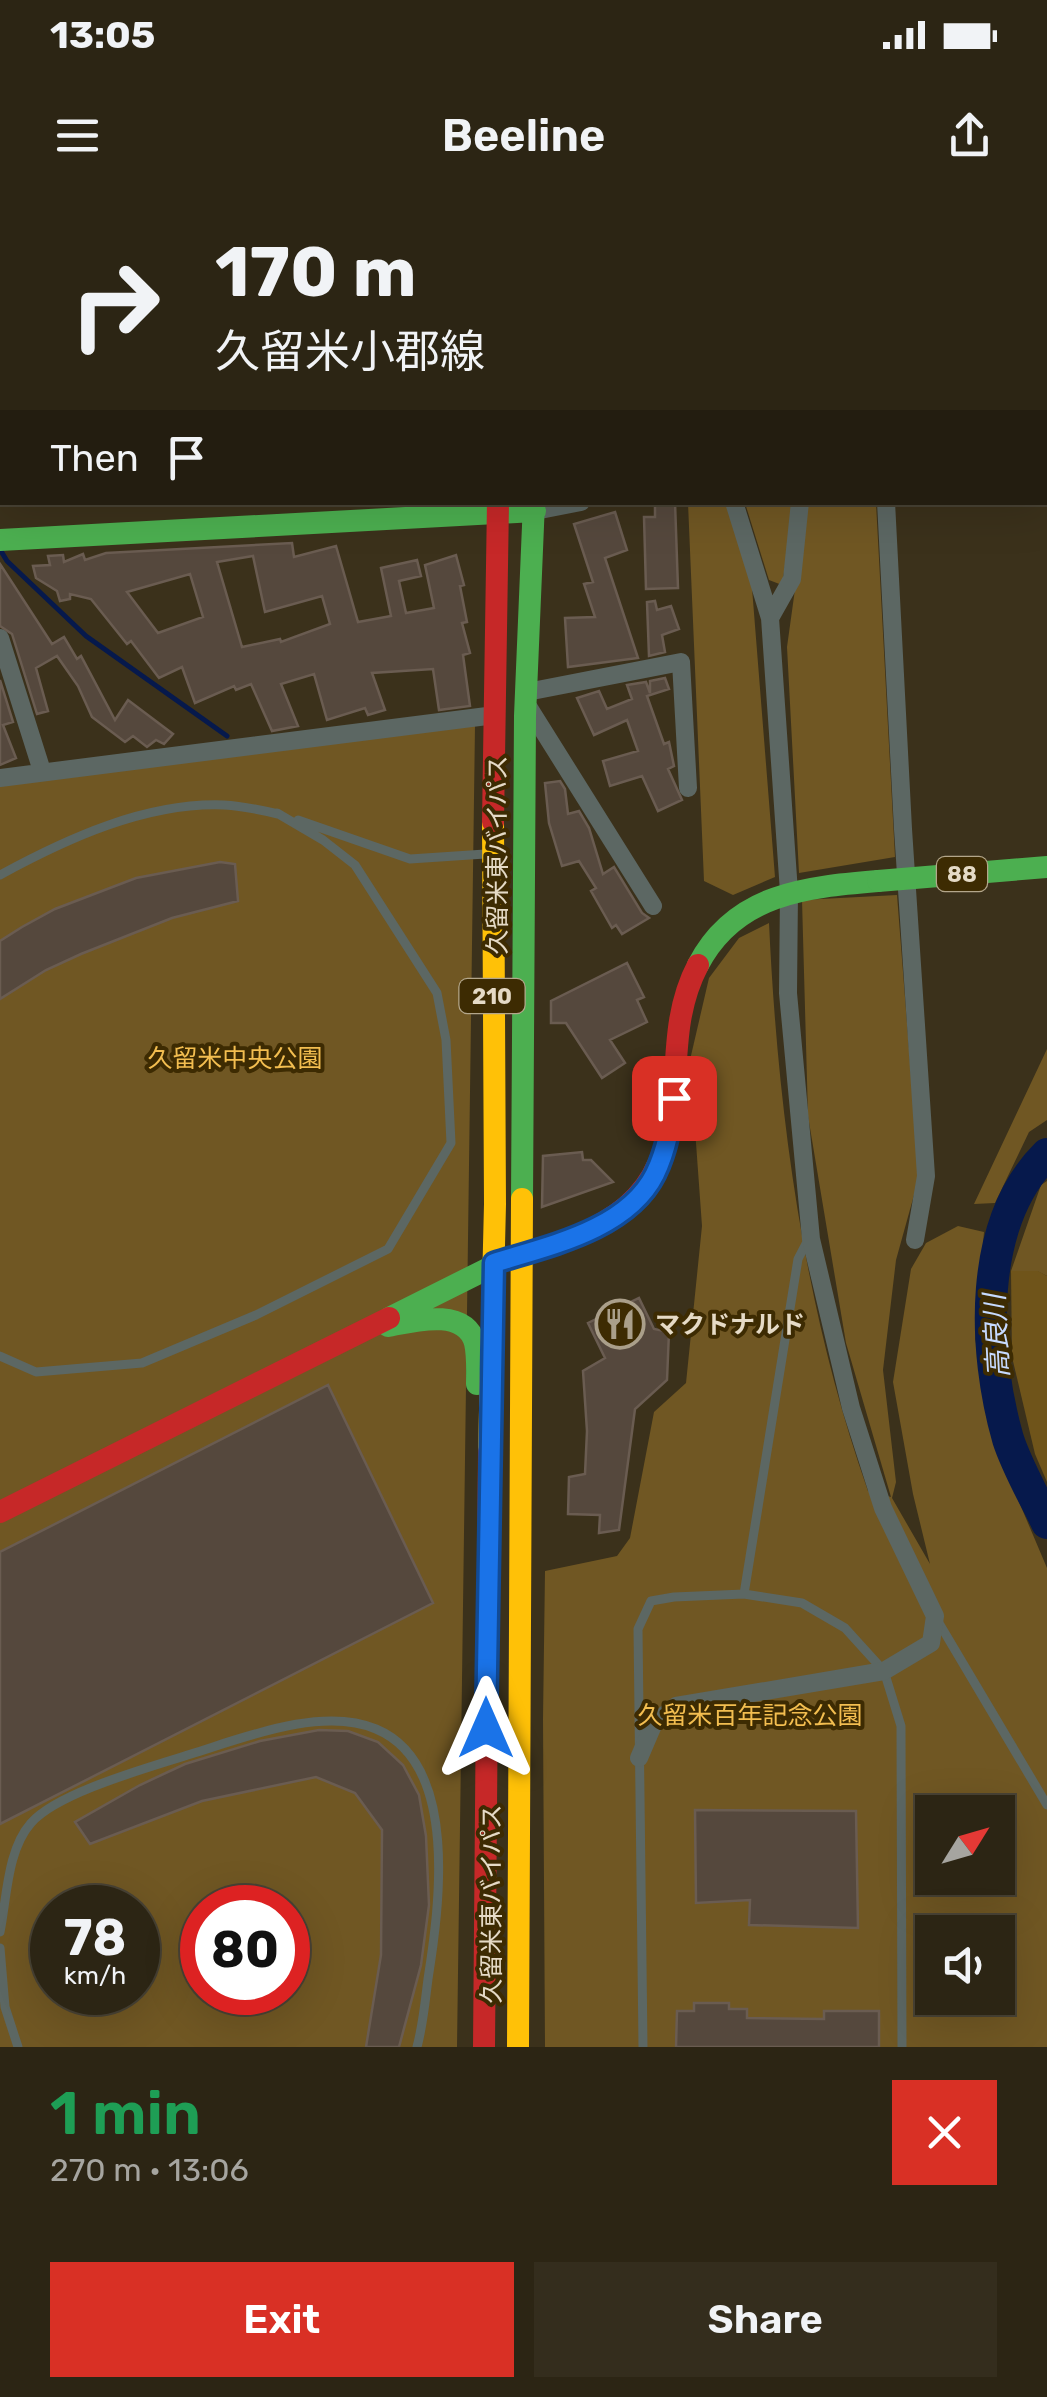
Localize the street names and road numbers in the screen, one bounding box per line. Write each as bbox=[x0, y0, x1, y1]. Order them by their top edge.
street label: 久留米東バイパス bbox=[483, 755, 512, 955]
road number: 88 bbox=[937, 857, 987, 891]
road number: 210 bbox=[460, 979, 524, 1013]
street label: 久留米東バイパス bbox=[477, 1804, 506, 2004]

